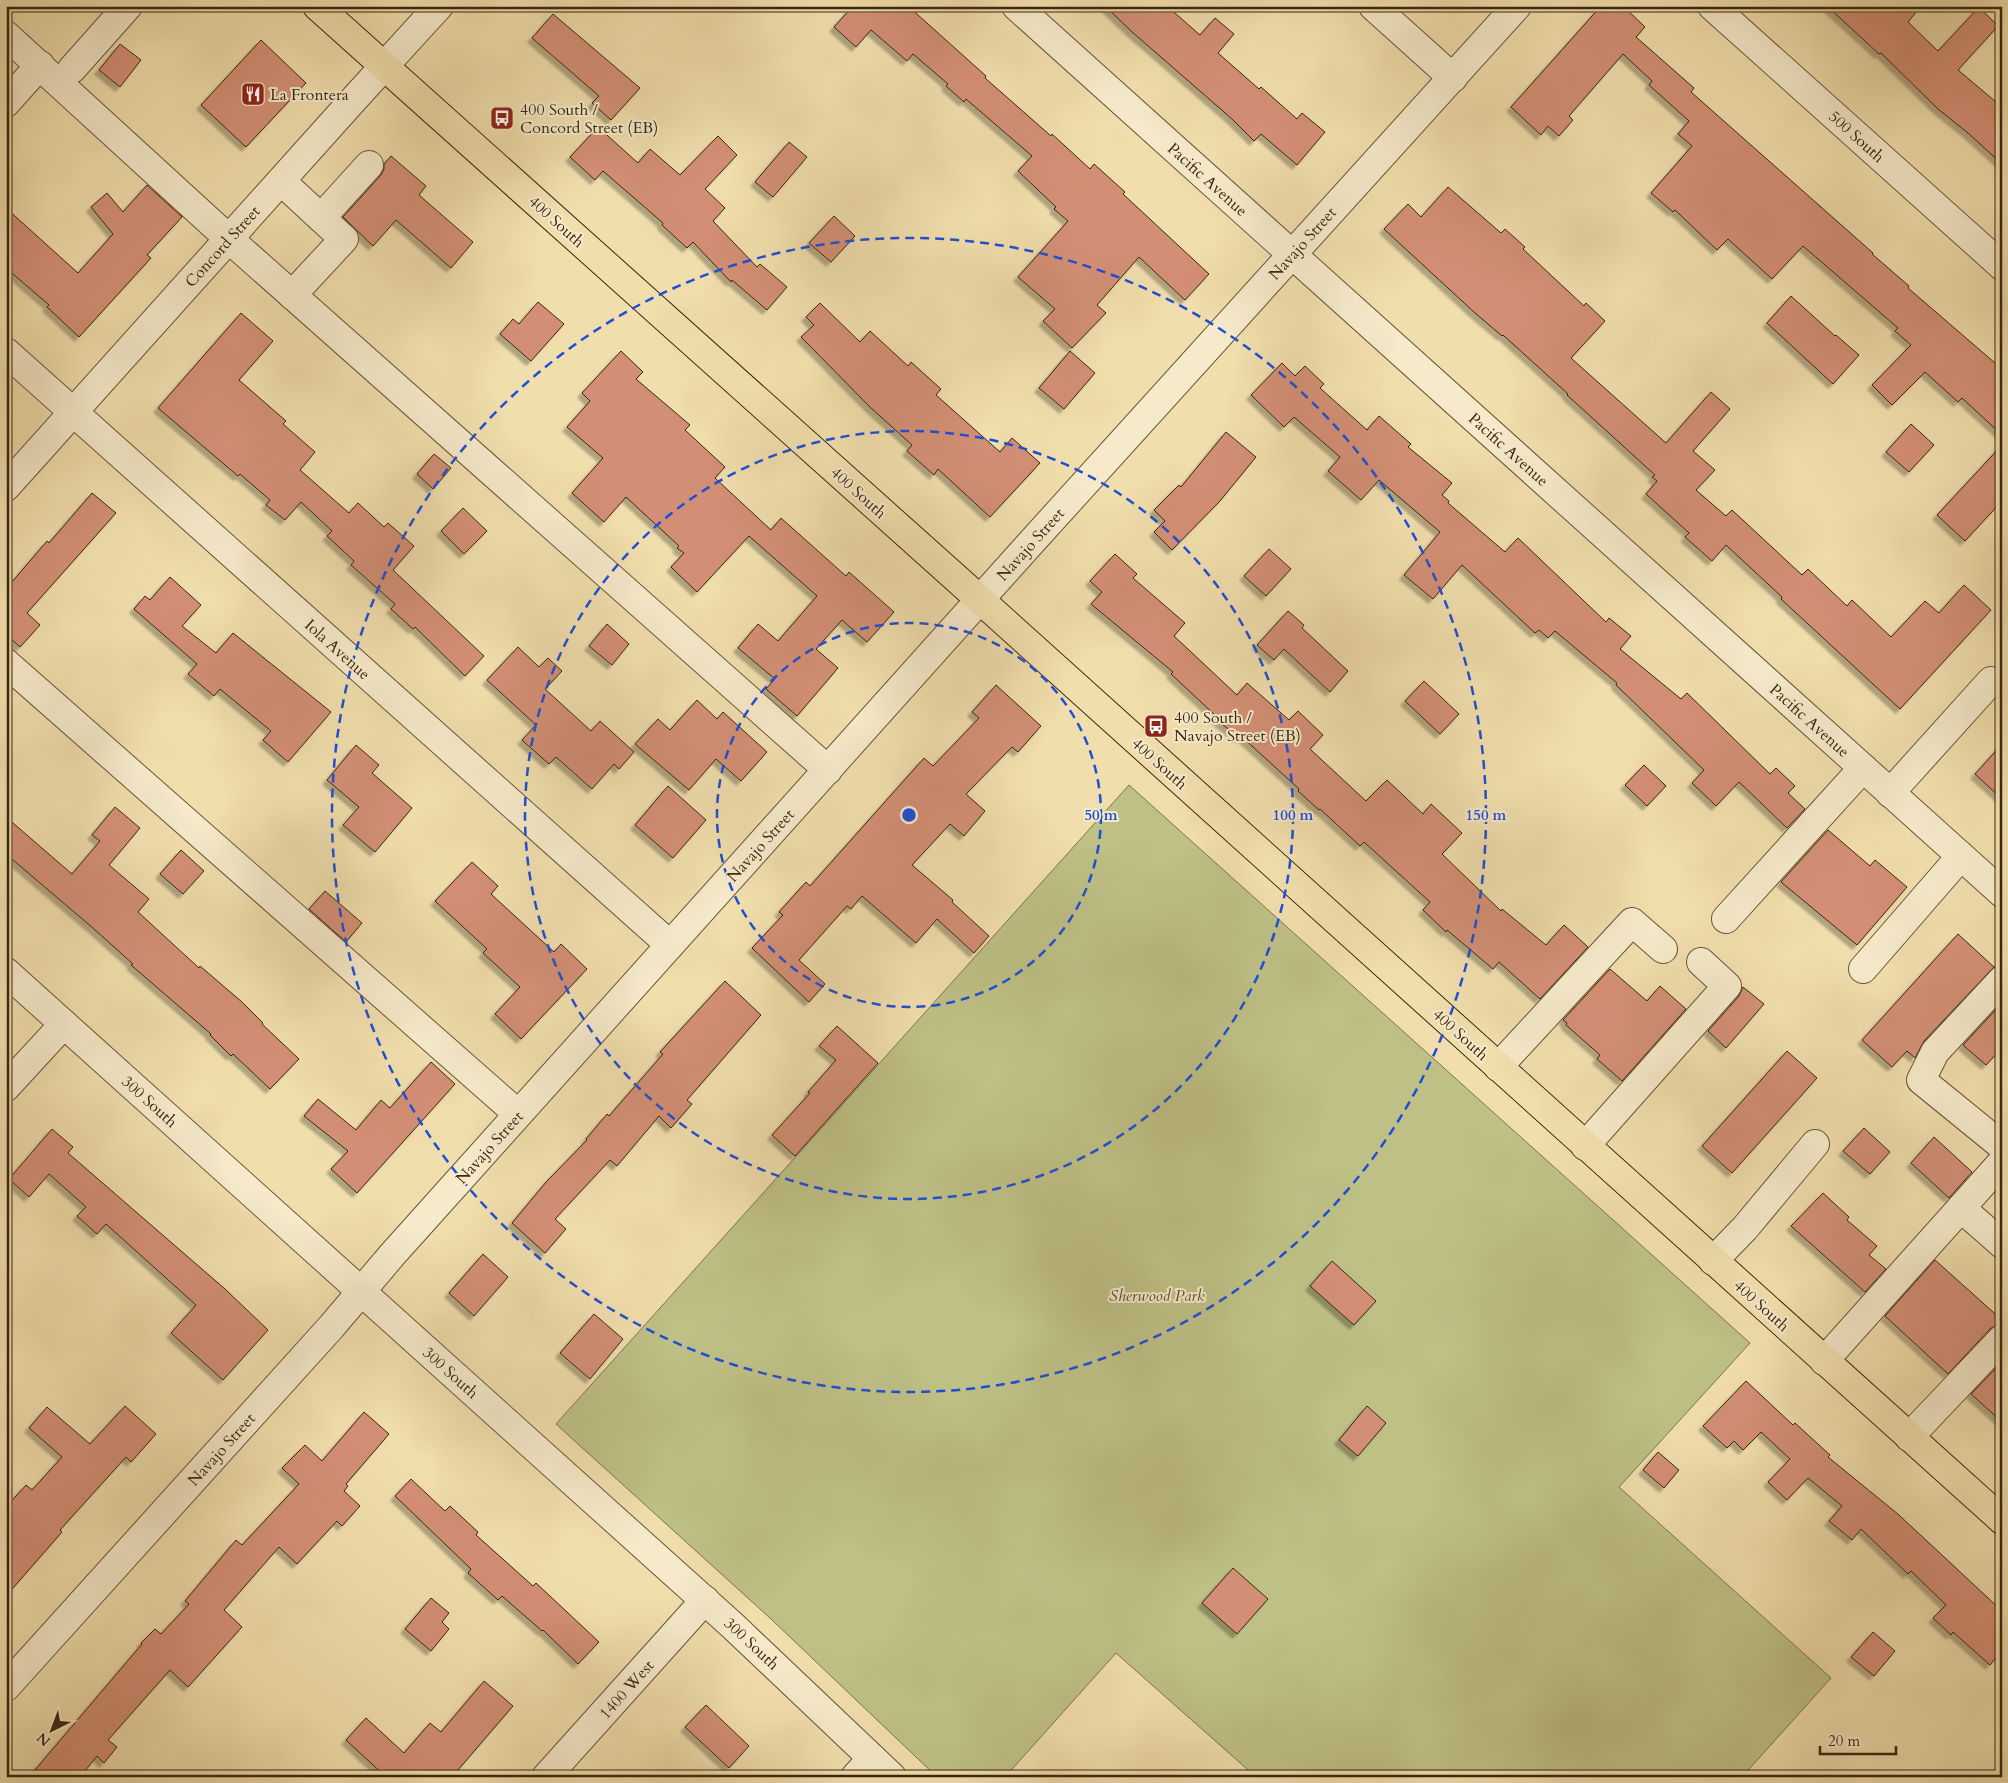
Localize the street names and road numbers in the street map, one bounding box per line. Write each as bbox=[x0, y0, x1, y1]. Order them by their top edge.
street label: 500 South bbox=[1824, 106, 1889, 168]
street label: Pacific Avenue bbox=[1163, 138, 1252, 222]
street label: 400 South bbox=[524, 191, 589, 253]
street label: Concord Street bbox=[180, 201, 265, 292]
street label: Navajo Street bbox=[1264, 202, 1342, 285]
street label: Pacific Avenue bbox=[1464, 408, 1553, 492]
street label: 400 South bbox=[826, 462, 891, 524]
street label: Navajo Street bbox=[992, 503, 1070, 586]
street label: Iola Avenue bbox=[300, 614, 375, 685]
street label: Pacific Avenue bbox=[1765, 679, 1854, 763]
street label: 400 South bbox=[1127, 733, 1192, 795]
street label: Navajo Street bbox=[722, 804, 800, 887]
street label: 400 South bbox=[1428, 1004, 1493, 1066]
street label: 300 South bbox=[117, 1071, 182, 1133]
street label: Navajo Street bbox=[451, 1106, 529, 1189]
street label: 400 South bbox=[1729, 1275, 1794, 1337]
street label: 300 South bbox=[418, 1342, 483, 1404]
street label: Navajo Street bbox=[183, 1408, 261, 1491]
street label: 300 South bbox=[719, 1612, 784, 1675]
street label: 1400 West bbox=[594, 1655, 659, 1724]

